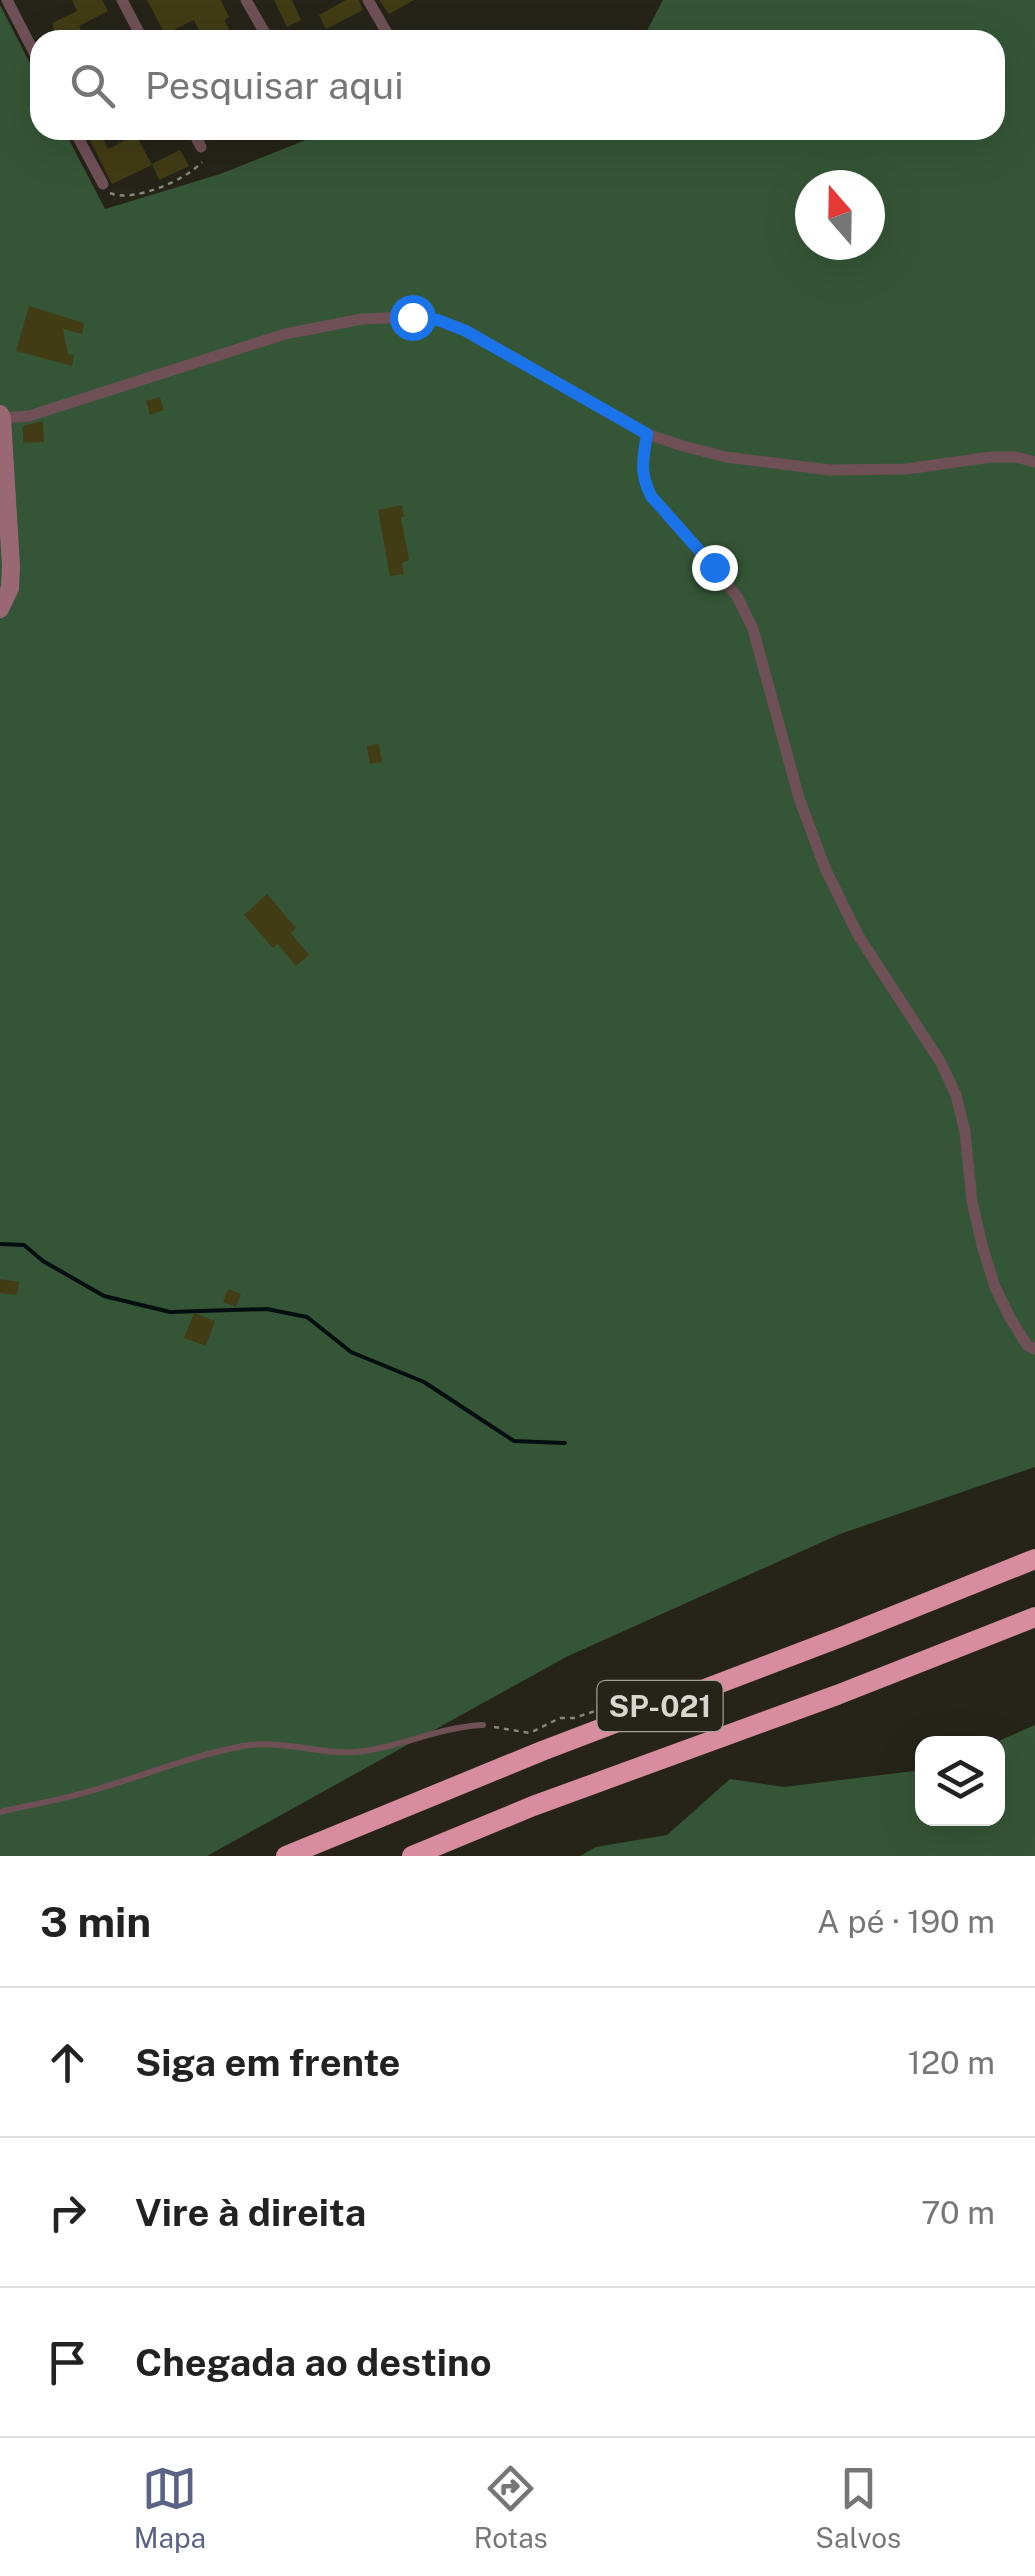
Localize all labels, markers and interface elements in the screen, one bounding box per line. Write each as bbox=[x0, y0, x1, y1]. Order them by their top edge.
search box bbox=[30, 30, 1005, 140]
icon: search bbox=[65, 58, 120, 113]
text: Pesquisar aqui bbox=[145, 63, 404, 108]
north arrow bbox=[795, 170, 885, 260]
route start bbox=[390, 295, 436, 341]
route end bbox=[692, 545, 738, 591]
road number: SP-021 bbox=[598, 1681, 722, 1731]
map controls bbox=[915, 1736, 1005, 1826]
button: layers bbox=[915, 1736, 1005, 1826]
text: 3 min bbox=[40, 1897, 151, 1946]
text: A pé · 190 m bbox=[817, 1903, 995, 1940]
icon: ahead bbox=[40, 2035, 95, 2090]
text: Siga em frente bbox=[135, 2040, 401, 2085]
text: 120 m bbox=[908, 2044, 995, 2081]
icon: right bbox=[40, 2185, 95, 2240]
text: Vire à direita bbox=[135, 2190, 366, 2235]
text: 70 m bbox=[921, 2194, 995, 2231]
icon: arrive bbox=[40, 2335, 95, 2390]
text: Chegada ao destino bbox=[135, 2340, 492, 2385]
tab: Mapa bbox=[134, 2461, 206, 2554]
tab: Rotas bbox=[474, 2461, 548, 2554]
tab: Salvos bbox=[815, 2461, 901, 2554]

